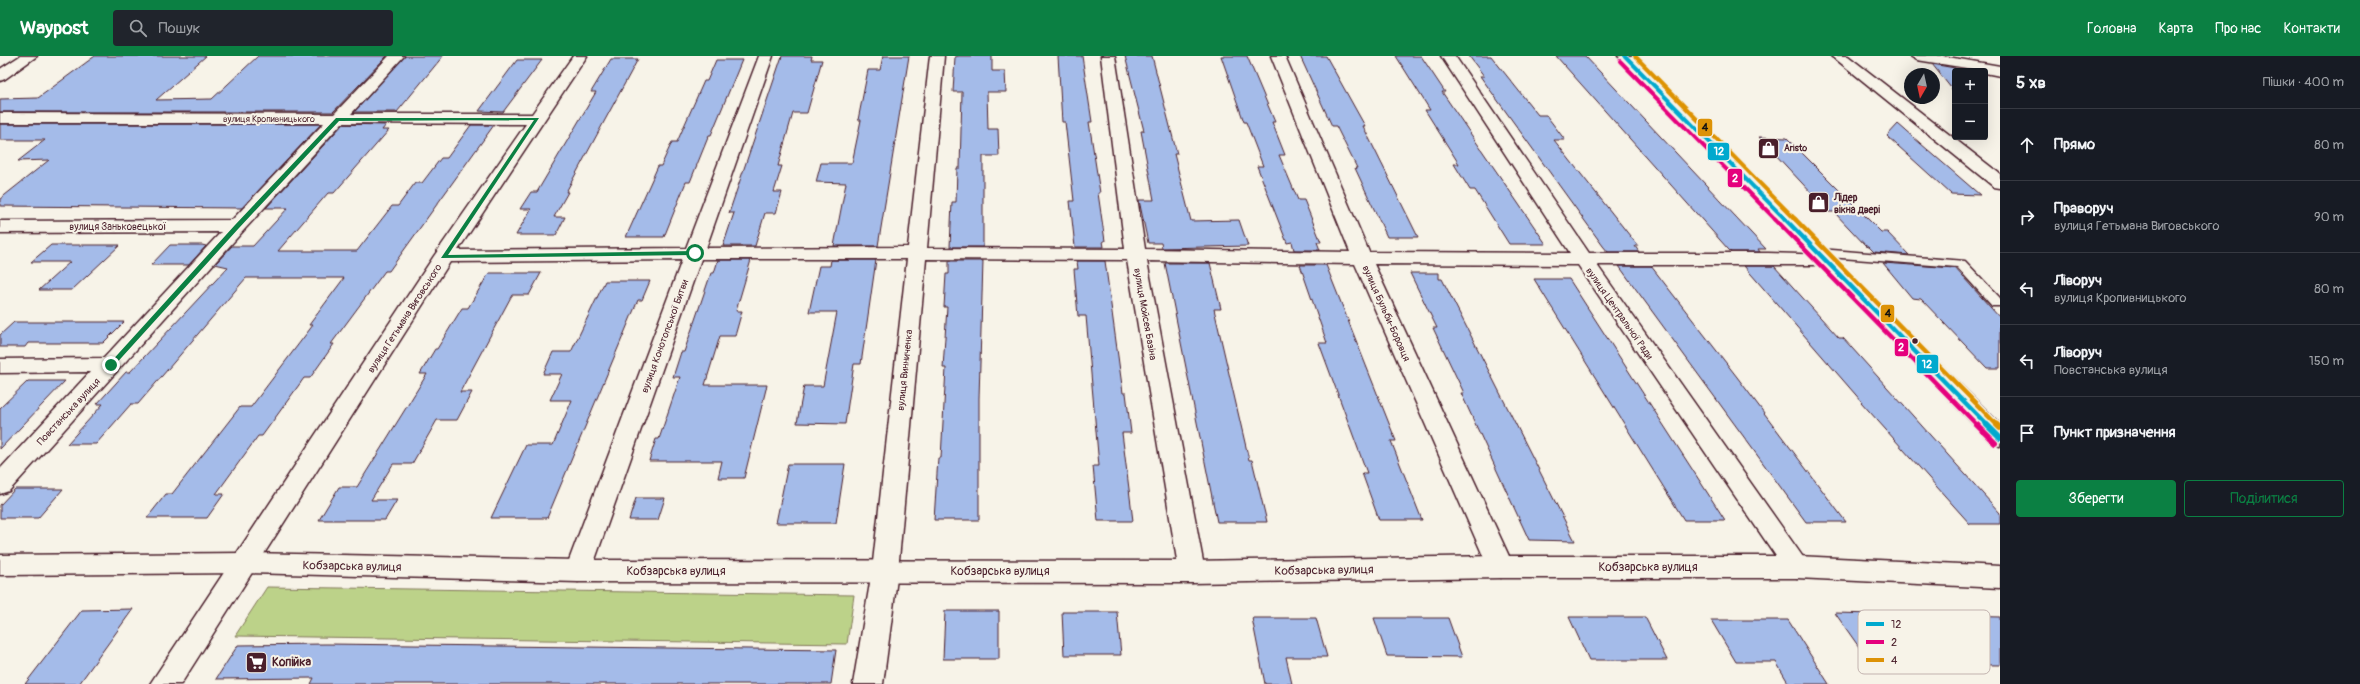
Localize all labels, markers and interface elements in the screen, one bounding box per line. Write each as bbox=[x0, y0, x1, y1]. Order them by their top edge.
search box bbox=[113, 10, 393, 46]
text: Waypost bbox=[20, 16, 89, 40]
icon: search bbox=[127, 17, 149, 39]
text: Пошук bbox=[159, 19, 200, 38]
text: Головна bbox=[2087, 20, 2137, 37]
text: Карта bbox=[2159, 20, 2193, 37]
text: Про нас bbox=[2215, 20, 2261, 37]
text: Контакти bbox=[2283, 20, 2340, 37]
north arrow bbox=[1904, 68, 1940, 104]
map controls bbox=[1952, 68, 1988, 140]
button: + bbox=[1952, 68, 1988, 104]
text: 5 хв bbox=[2016, 72, 2046, 93]
text: Пішки · 400 m bbox=[2263, 74, 2344, 90]
button: − bbox=[1952, 104, 1988, 140]
street label: вулиця Кропивницького bbox=[223, 114, 315, 125]
line badge: 4 bbox=[1697, 118, 1713, 137]
text: 4 bbox=[1701, 121, 1709, 134]
icon: ahead bbox=[2016, 134, 2038, 156]
shop icon: Aristo bbox=[1755, 135, 1781, 161]
text: Прямо bbox=[2054, 135, 2095, 154]
text: 80 m bbox=[2314, 137, 2344, 153]
line badge: 12 bbox=[1707, 142, 1730, 161]
place label: Aristo bbox=[1784, 143, 1807, 154]
text: 12 bbox=[1714, 145, 1724, 158]
line badge: 2 bbox=[1727, 168, 1743, 188]
text: 2 bbox=[1732, 172, 1738, 185]
shop icon: Лідер вікна двері bbox=[1805, 190, 1831, 216]
place label: Лідер вікна двері bbox=[1833, 192, 1880, 216]
text: Праворуч bbox=[2054, 199, 2114, 218]
icon: right bbox=[2016, 206, 2038, 228]
text: 90 m bbox=[2314, 209, 2344, 225]
text: вулиця Гетьмана Виговського bbox=[2054, 218, 2219, 234]
street label: вулиця Заньковецької bbox=[69, 221, 167, 233]
route start bbox=[686, 244, 704, 262]
street label: вулиця Гетьмана Виговського bbox=[365, 261, 445, 375]
street label: вулиця Бульби-Боровця bbox=[1359, 263, 1413, 364]
street label: вулиця Центральної Ради bbox=[1583, 265, 1656, 362]
street label: вулиця Мойсея Базіна bbox=[1131, 267, 1159, 361]
text: Ліворуч bbox=[2054, 271, 2102, 290]
street label: вулиця Конотопської Битви bbox=[639, 278, 691, 395]
icon: left bbox=[2016, 278, 2038, 300]
text: 80 m bbox=[2314, 281, 2344, 297]
text: вулиця Кропивницького bbox=[2054, 290, 2187, 306]
line badge: 4 bbox=[1880, 304, 1895, 323]
text: 4 bbox=[1884, 307, 1892, 320]
street label: вулиця Винниченка bbox=[895, 329, 915, 411]
unlabelled marker bbox=[1910, 336, 1920, 346]
line badge: 2 bbox=[1894, 338, 1909, 357]
text: 2 bbox=[1898, 341, 1904, 354]
text: Ліворуч bbox=[2054, 343, 2102, 362]
icon: left bbox=[2016, 350, 2038, 372]
text: 150 m bbox=[2309, 353, 2344, 369]
line badge: 12 bbox=[1916, 354, 1939, 374]
route end bbox=[102, 356, 120, 374]
text: 12 bbox=[1922, 358, 1932, 371]
text: Повстанська вулиця bbox=[2054, 362, 2168, 378]
street label: Повстанська вулиця bbox=[35, 375, 103, 448]
icon: arrive bbox=[2016, 422, 2038, 444]
text: Пункт призначення bbox=[2054, 423, 2175, 442]
button: Зберегти bbox=[2016, 480, 2176, 517]
button: Поділитися bbox=[2184, 480, 2344, 517]
street label: Кобзарська вулиця bbox=[302, 558, 402, 575]
street label: Кобзарська вулиця bbox=[1598, 560, 1698, 575]
street label: Кобзарська вулиця bbox=[1274, 562, 1374, 579]
street label: Кобзарська вулиця bbox=[626, 564, 726, 579]
street label: Кобзарська вулиця bbox=[950, 564, 1050, 579]
legend bbox=[1858, 610, 1990, 674]
text: 12 bbox=[1891, 618, 1901, 631]
text: 2 bbox=[1891, 636, 1897, 649]
supermarket icon: Копійка bbox=[244, 649, 270, 675]
text: 4 bbox=[1891, 654, 1898, 667]
place label: Копійка bbox=[272, 655, 312, 670]

